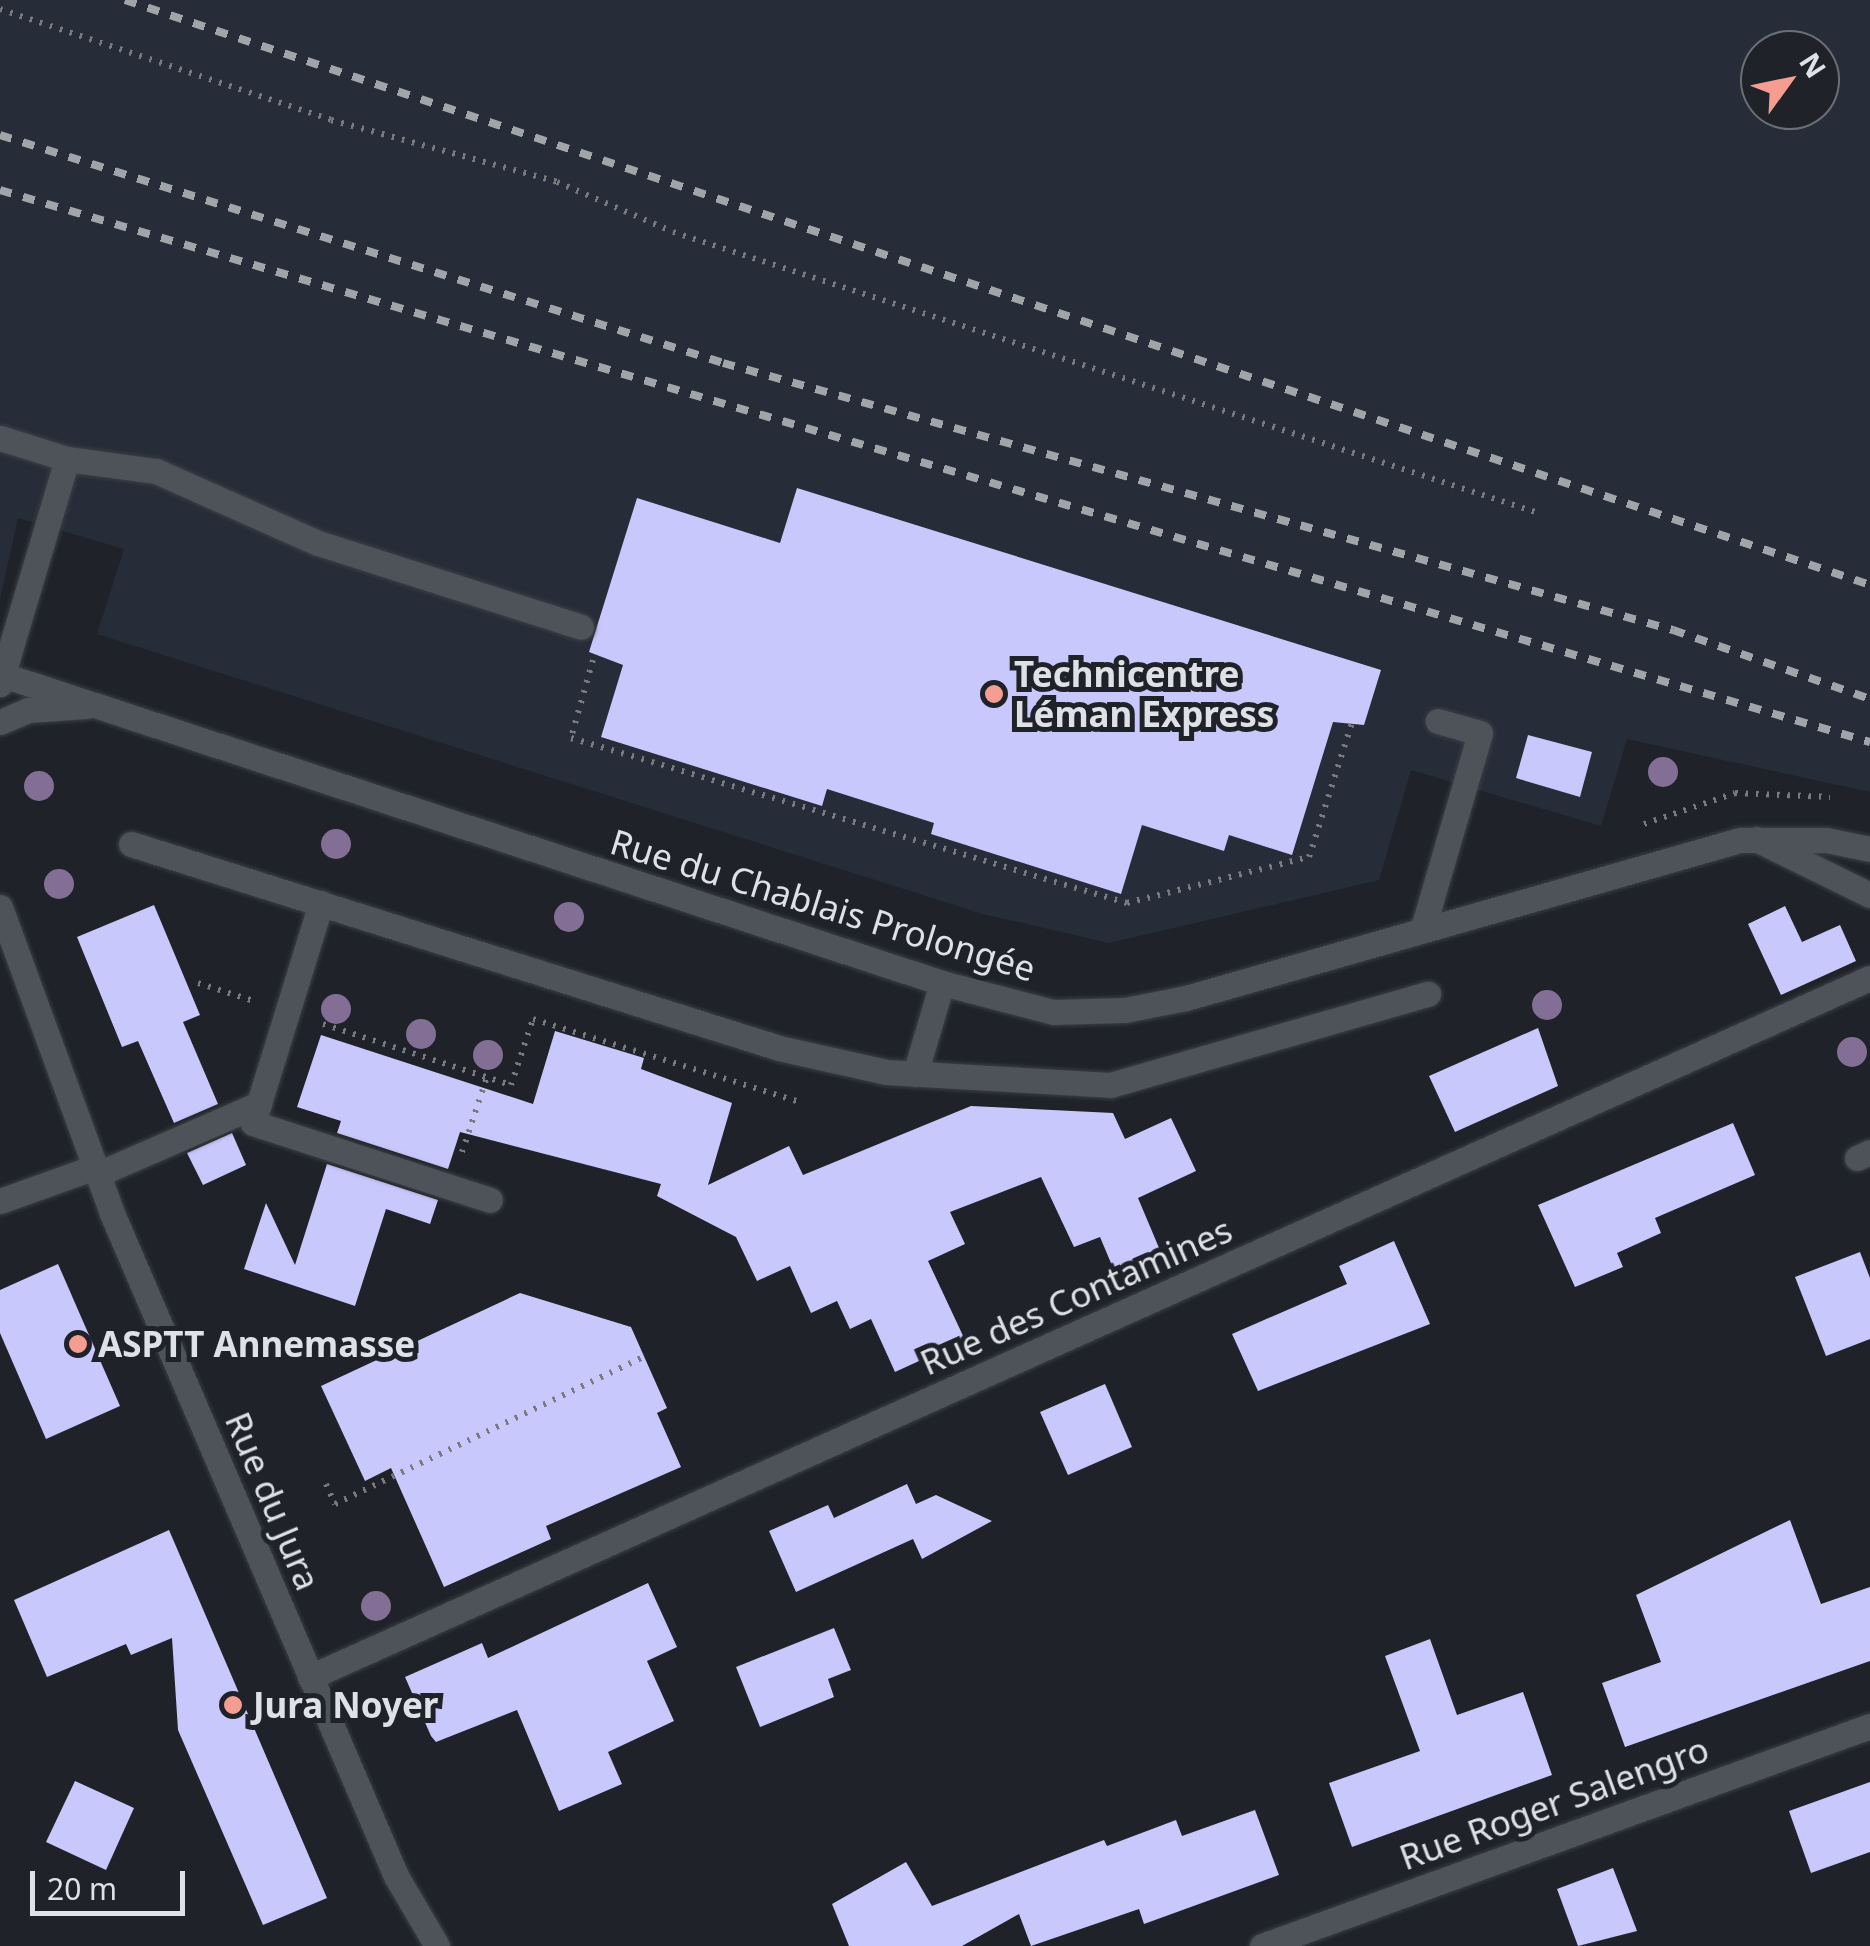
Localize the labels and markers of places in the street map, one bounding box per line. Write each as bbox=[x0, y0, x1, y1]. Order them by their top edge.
place label: Technicentre Léman Express bbox=[1014, 653, 1274, 735]
marker: Technicentre Léman Express bbox=[983, 683, 1005, 705]
place label: ASPTT Annemasse bbox=[98, 1323, 415, 1365]
marker: ASPTT Annemasse bbox=[67, 1333, 89, 1355]
place label: Jura Noyer bbox=[253, 1684, 438, 1726]
marker: Jura Noyer bbox=[222, 1694, 244, 1716]

